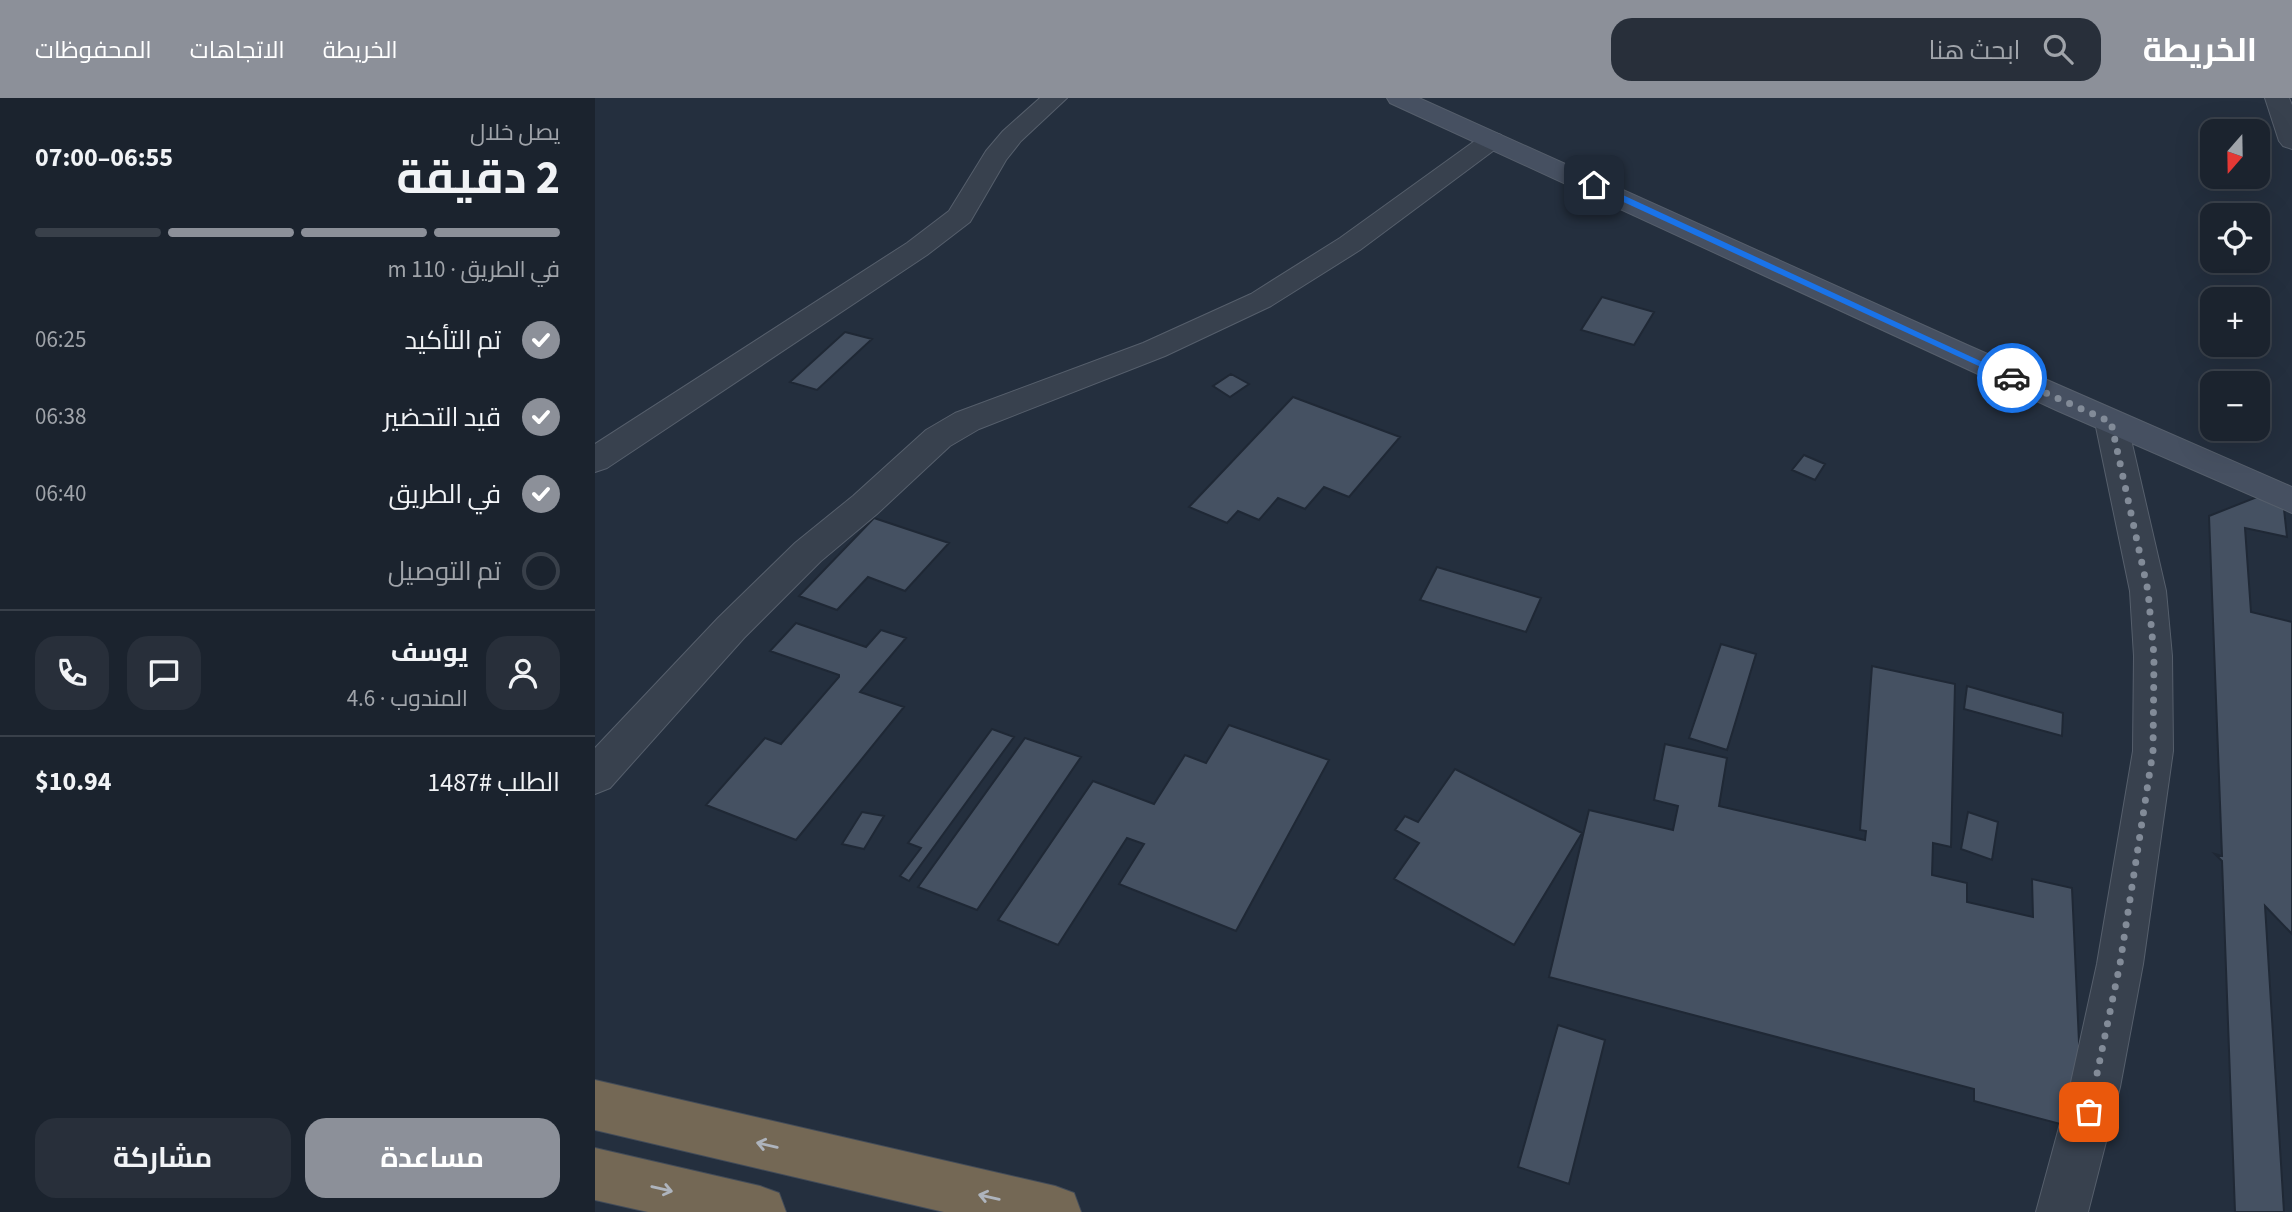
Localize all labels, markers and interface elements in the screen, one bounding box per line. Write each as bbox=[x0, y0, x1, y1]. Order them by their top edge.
search box bbox=[1611, 18, 2101, 81]
text: الخريطة bbox=[2143, 27, 2257, 74]
icon: search bbox=[2039, 30, 2077, 68]
text: ابحث هنا bbox=[1929, 32, 2021, 69]
text: المحفوظات bbox=[35, 33, 152, 68]
text: الاتجاهات bbox=[190, 33, 285, 68]
text: الخريطة bbox=[323, 33, 398, 68]
text: يصل خلال bbox=[470, 116, 560, 149]
north arrow bbox=[2200, 119, 2270, 189]
map controls bbox=[2200, 119, 2270, 441]
text: 06:55–07:00 bbox=[35, 139, 173, 176]
text: 2 دقيقة bbox=[396, 146, 560, 211]
pin bbox=[1564, 155, 1624, 215]
icon: home bbox=[1575, 166, 1613, 204]
button: locate bbox=[2200, 203, 2270, 273]
text: في الطريق · 110 m bbox=[388, 253, 560, 286]
button: + bbox=[2200, 287, 2270, 357]
icon: check bbox=[522, 321, 560, 359]
text: تم التأكيد bbox=[404, 322, 501, 359]
text: 06:25 bbox=[35, 323, 86, 356]
courier bbox=[1977, 343, 2047, 413]
icon: car bbox=[1993, 359, 2031, 397]
button: − bbox=[2200, 371, 2270, 441]
icon: check bbox=[522, 398, 560, 436]
text: قيد التحضير bbox=[383, 399, 501, 436]
text: 06:38 bbox=[35, 400, 86, 433]
icon: check bbox=[522, 475, 560, 513]
text: في الطريق bbox=[388, 476, 501, 513]
text: 06:40 bbox=[35, 477, 86, 510]
text: تم التوصيل bbox=[388, 553, 501, 590]
text: يوسف bbox=[391, 634, 468, 671]
button: phone bbox=[35, 636, 109, 710]
button: chat bbox=[127, 636, 201, 710]
button: person bbox=[486, 636, 560, 710]
text: المندوب · 4.6 bbox=[347, 682, 468, 715]
text: $10.94 bbox=[35, 763, 111, 800]
text: الطلب #1487 bbox=[427, 764, 560, 801]
pin bbox=[2059, 1082, 2119, 1142]
icon: bag bbox=[2070, 1093, 2108, 1131]
button: مشاركة bbox=[35, 1118, 291, 1198]
button: مساعدة bbox=[305, 1118, 560, 1198]
one-way arrow bbox=[756, 1138, 779, 1151]
one-way arrow bbox=[650, 1184, 672, 1197]
one-way arrow bbox=[978, 1189, 1001, 1203]

